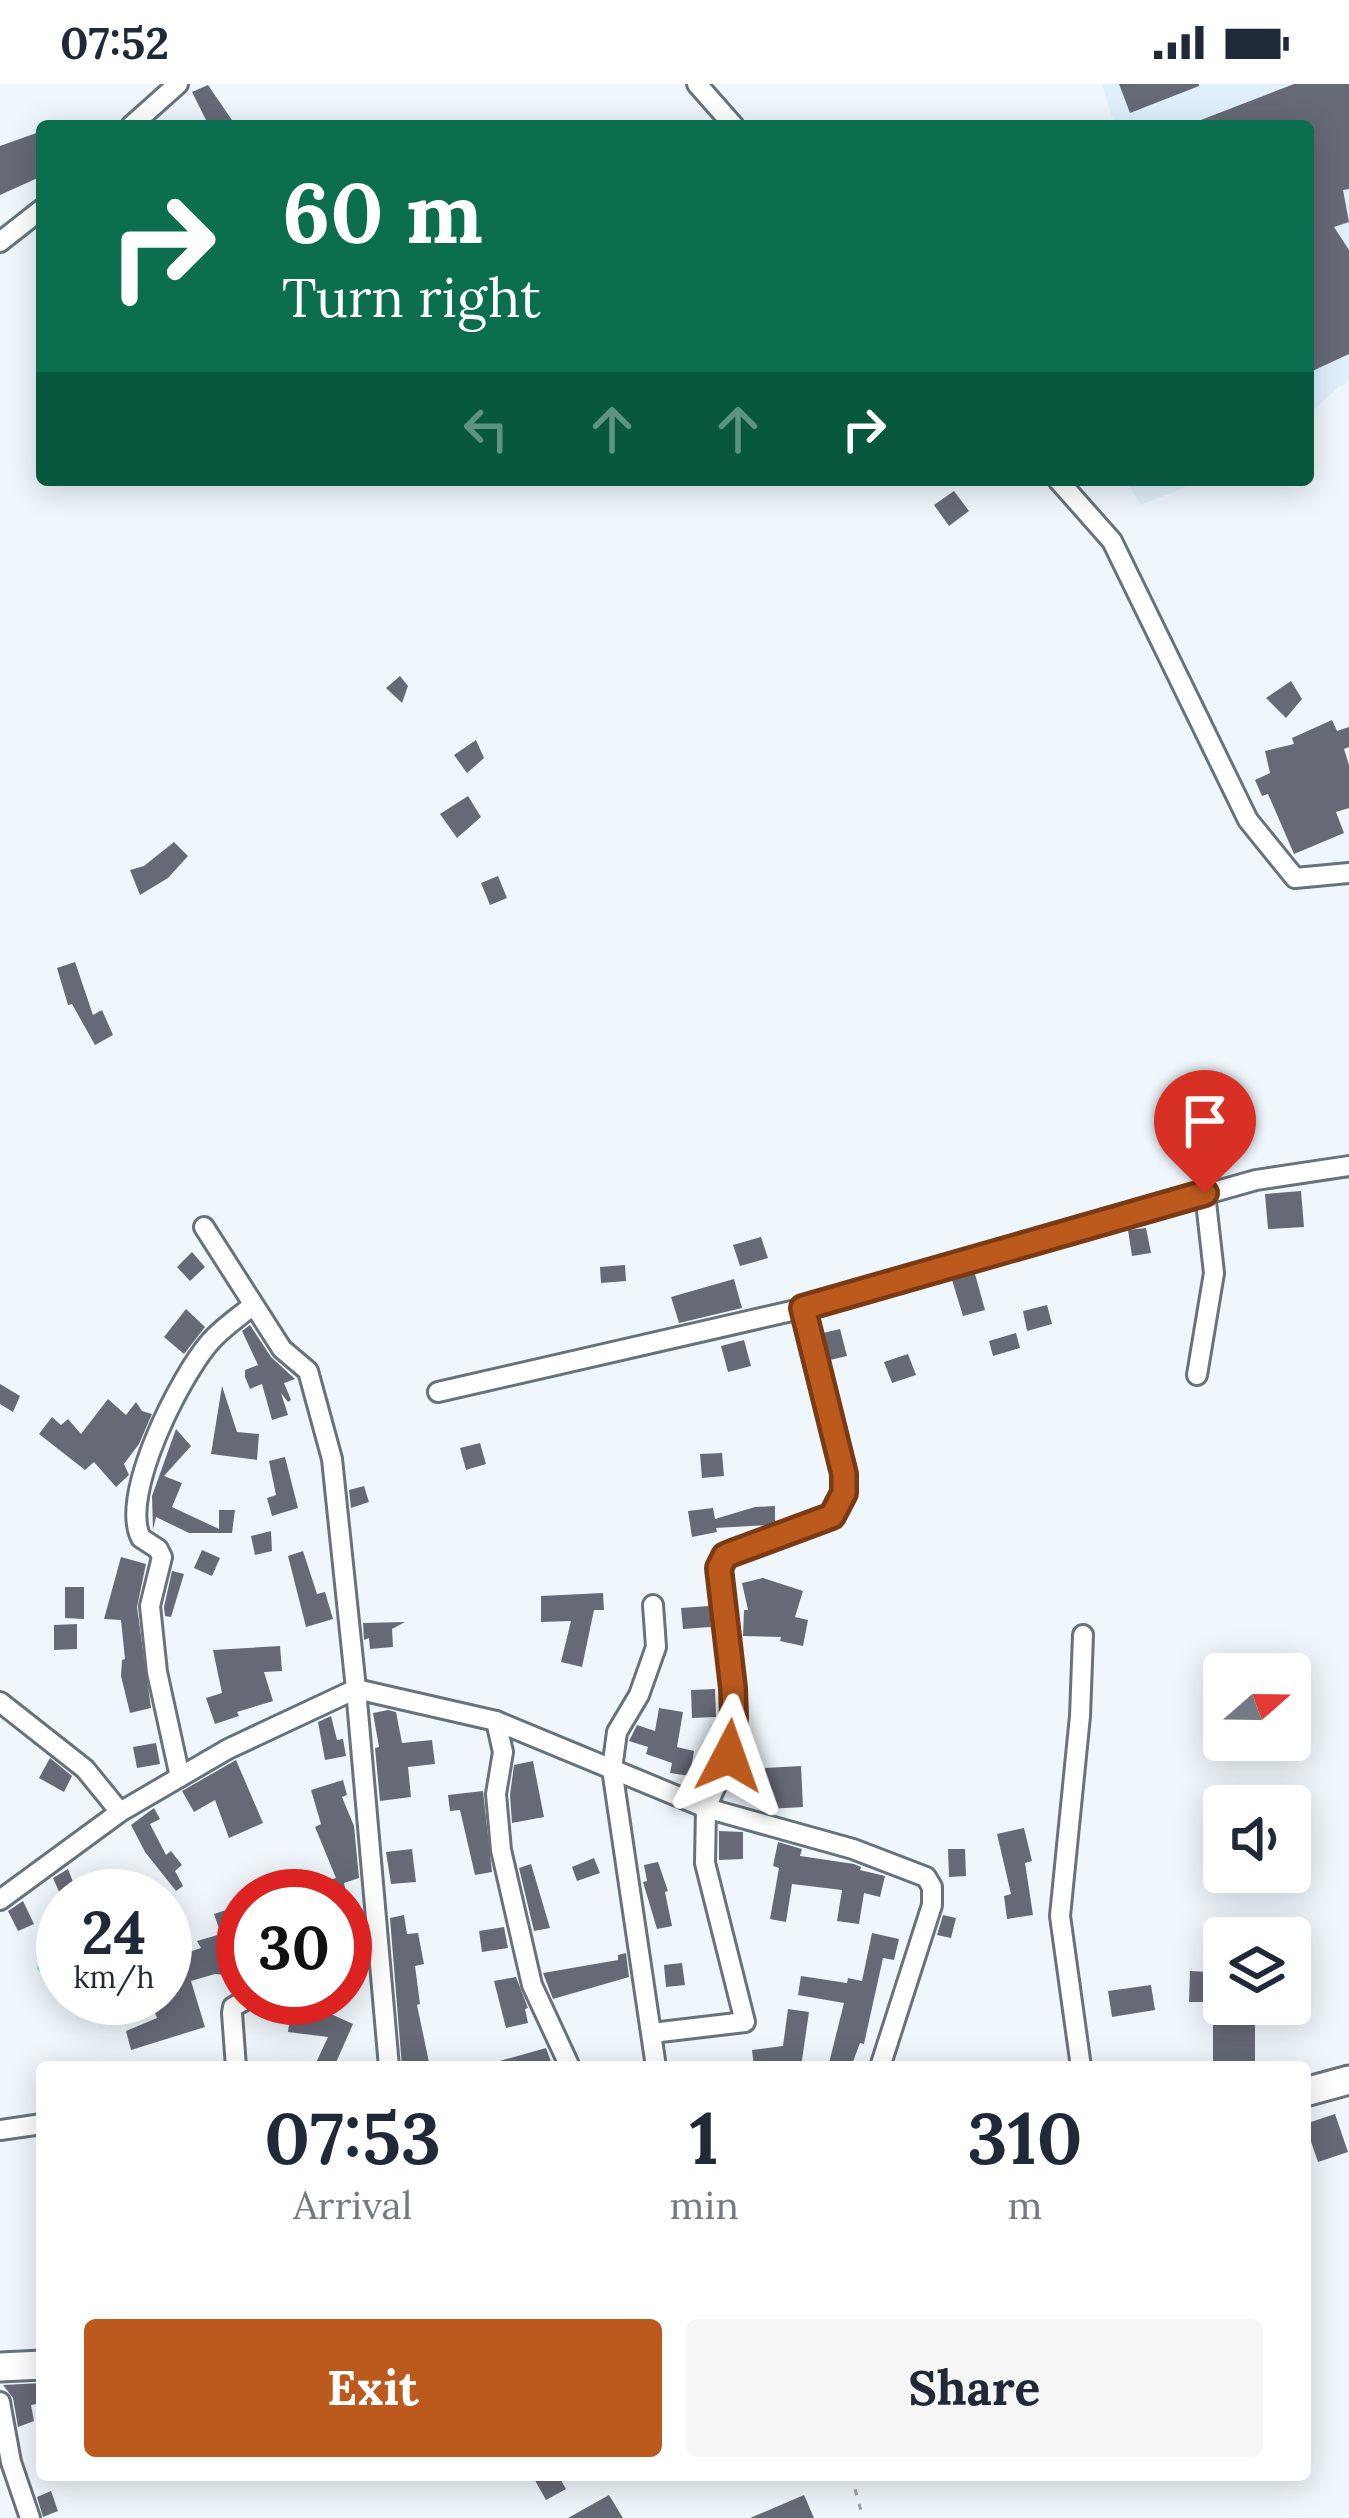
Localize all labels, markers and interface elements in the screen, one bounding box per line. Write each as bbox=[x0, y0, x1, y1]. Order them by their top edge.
text: 07:52 bbox=[60, 14, 169, 71]
text: 60 m bbox=[282, 158, 483, 266]
icon: right bbox=[84, 168, 240, 324]
text: Turn right bbox=[282, 263, 541, 332]
icon: left bbox=[453, 396, 519, 462]
icon: ahead bbox=[579, 396, 645, 462]
icon: ahead bbox=[705, 396, 771, 462]
icon: right bbox=[831, 396, 897, 462]
pin bbox=[1154, 1070, 1256, 1193]
icon: arrive bbox=[1172, 1088, 1238, 1154]
north arrow bbox=[1203, 1653, 1311, 1761]
map controls bbox=[1203, 1653, 1311, 2025]
position arrow bbox=[666, 1693, 792, 1819]
button: sound bbox=[1203, 1785, 1311, 1893]
speed limit sign: 30 bbox=[216, 1869, 372, 2025]
text: 24 bbox=[82, 1894, 146, 1970]
button: layers bbox=[1203, 1917, 1311, 2025]
text: km/h bbox=[73, 1958, 155, 1996]
text: 07:53 bbox=[264, 2092, 441, 2184]
text: 1 bbox=[690, 2092, 719, 2184]
text: 310 bbox=[967, 2092, 1083, 2184]
text: Arrival bbox=[293, 2180, 412, 2230]
text: min bbox=[669, 2180, 739, 2230]
text: m bbox=[1008, 2180, 1042, 2230]
button: Exit bbox=[84, 2319, 662, 2457]
button: Share bbox=[686, 2319, 1263, 2457]

